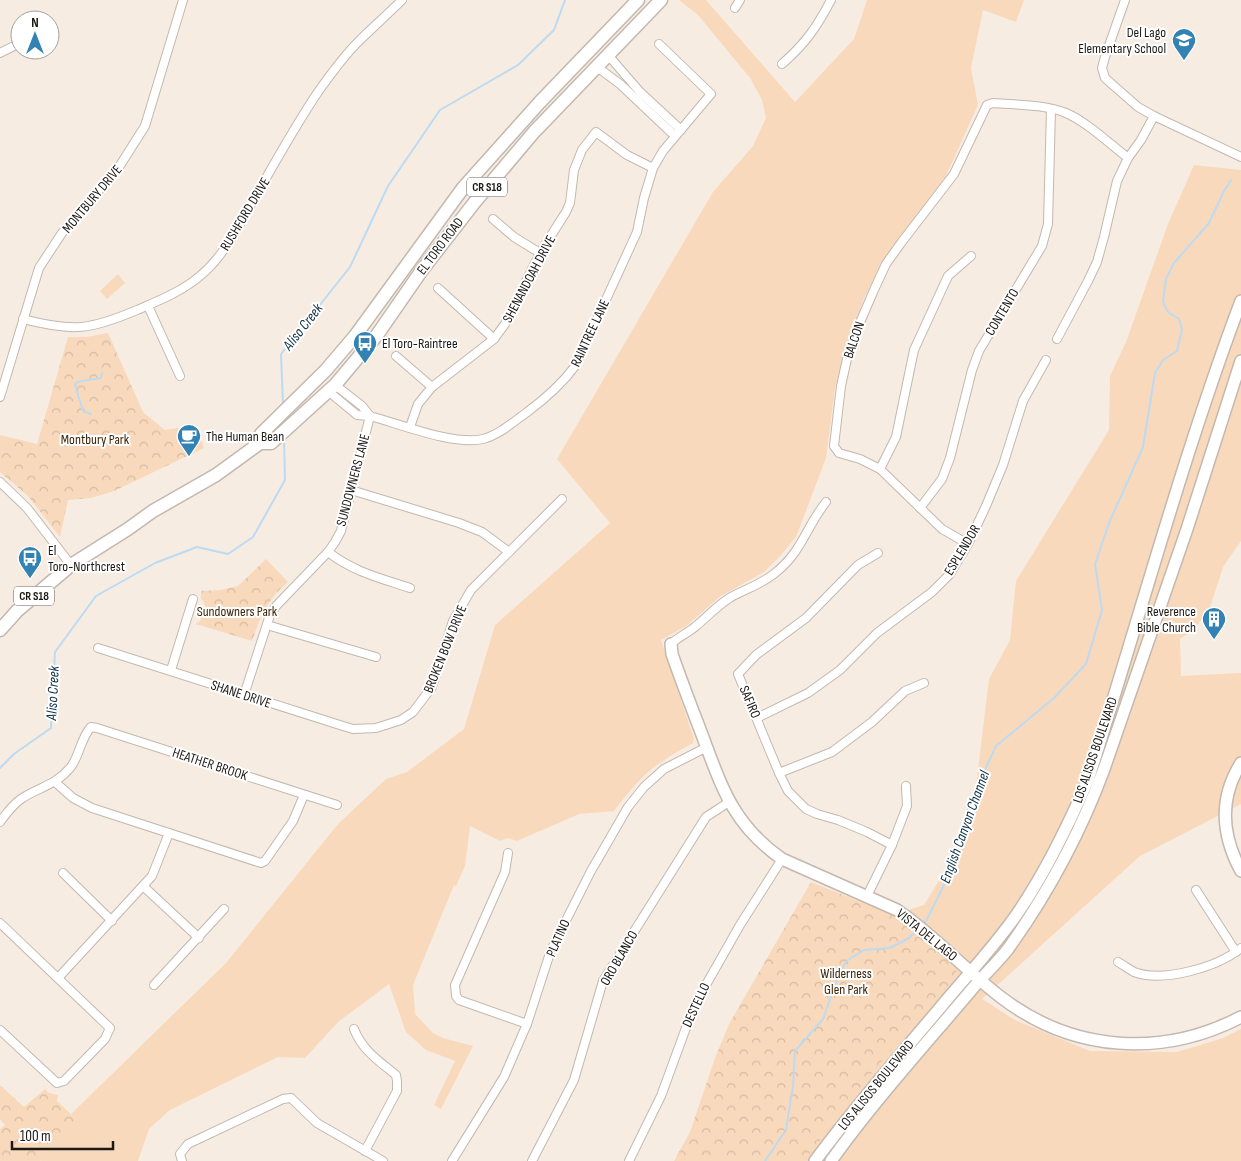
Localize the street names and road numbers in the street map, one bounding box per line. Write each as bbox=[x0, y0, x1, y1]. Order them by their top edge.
street label: MONTBURY DRIVE bbox=[59, 161, 126, 237]
street label: RUSHFORD DRIVE bbox=[216, 174, 274, 254]
road number: CR S18 bbox=[467, 178, 507, 196]
street label: EL TORO ROAD bbox=[413, 214, 467, 278]
street label: SHENANDOAH DRIVE bbox=[499, 232, 559, 326]
street label: CONTENTO bbox=[981, 285, 1023, 339]
street label: RAINTREE LANE bbox=[567, 296, 613, 369]
street label: BALCON bbox=[840, 319, 868, 361]
street label: SUNDOWNERS LANE bbox=[333, 432, 374, 528]
street label: ESPLENDOR bbox=[940, 521, 984, 578]
road number: CR S18 bbox=[14, 586, 54, 606]
street label: BROKEN BOW DRIVE bbox=[420, 602, 470, 696]
street label: SHANE DRIVE bbox=[209, 676, 274, 712]
street label: SAFIRO bbox=[736, 683, 764, 721]
street label: LOS ALISOS BOULEVARD bbox=[1069, 695, 1121, 805]
street label: HEATHER BROOK bbox=[170, 744, 250, 784]
street label: VISTA DEL LAGO bbox=[893, 905, 961, 965]
street label: PLATINO bbox=[542, 917, 574, 959]
street label: ORO BLANCO bbox=[596, 927, 642, 989]
street label: DESTELLO bbox=[678, 980, 714, 1030]
street label: LOS ALISOS BOULEVARD bbox=[834, 1036, 918, 1134]

